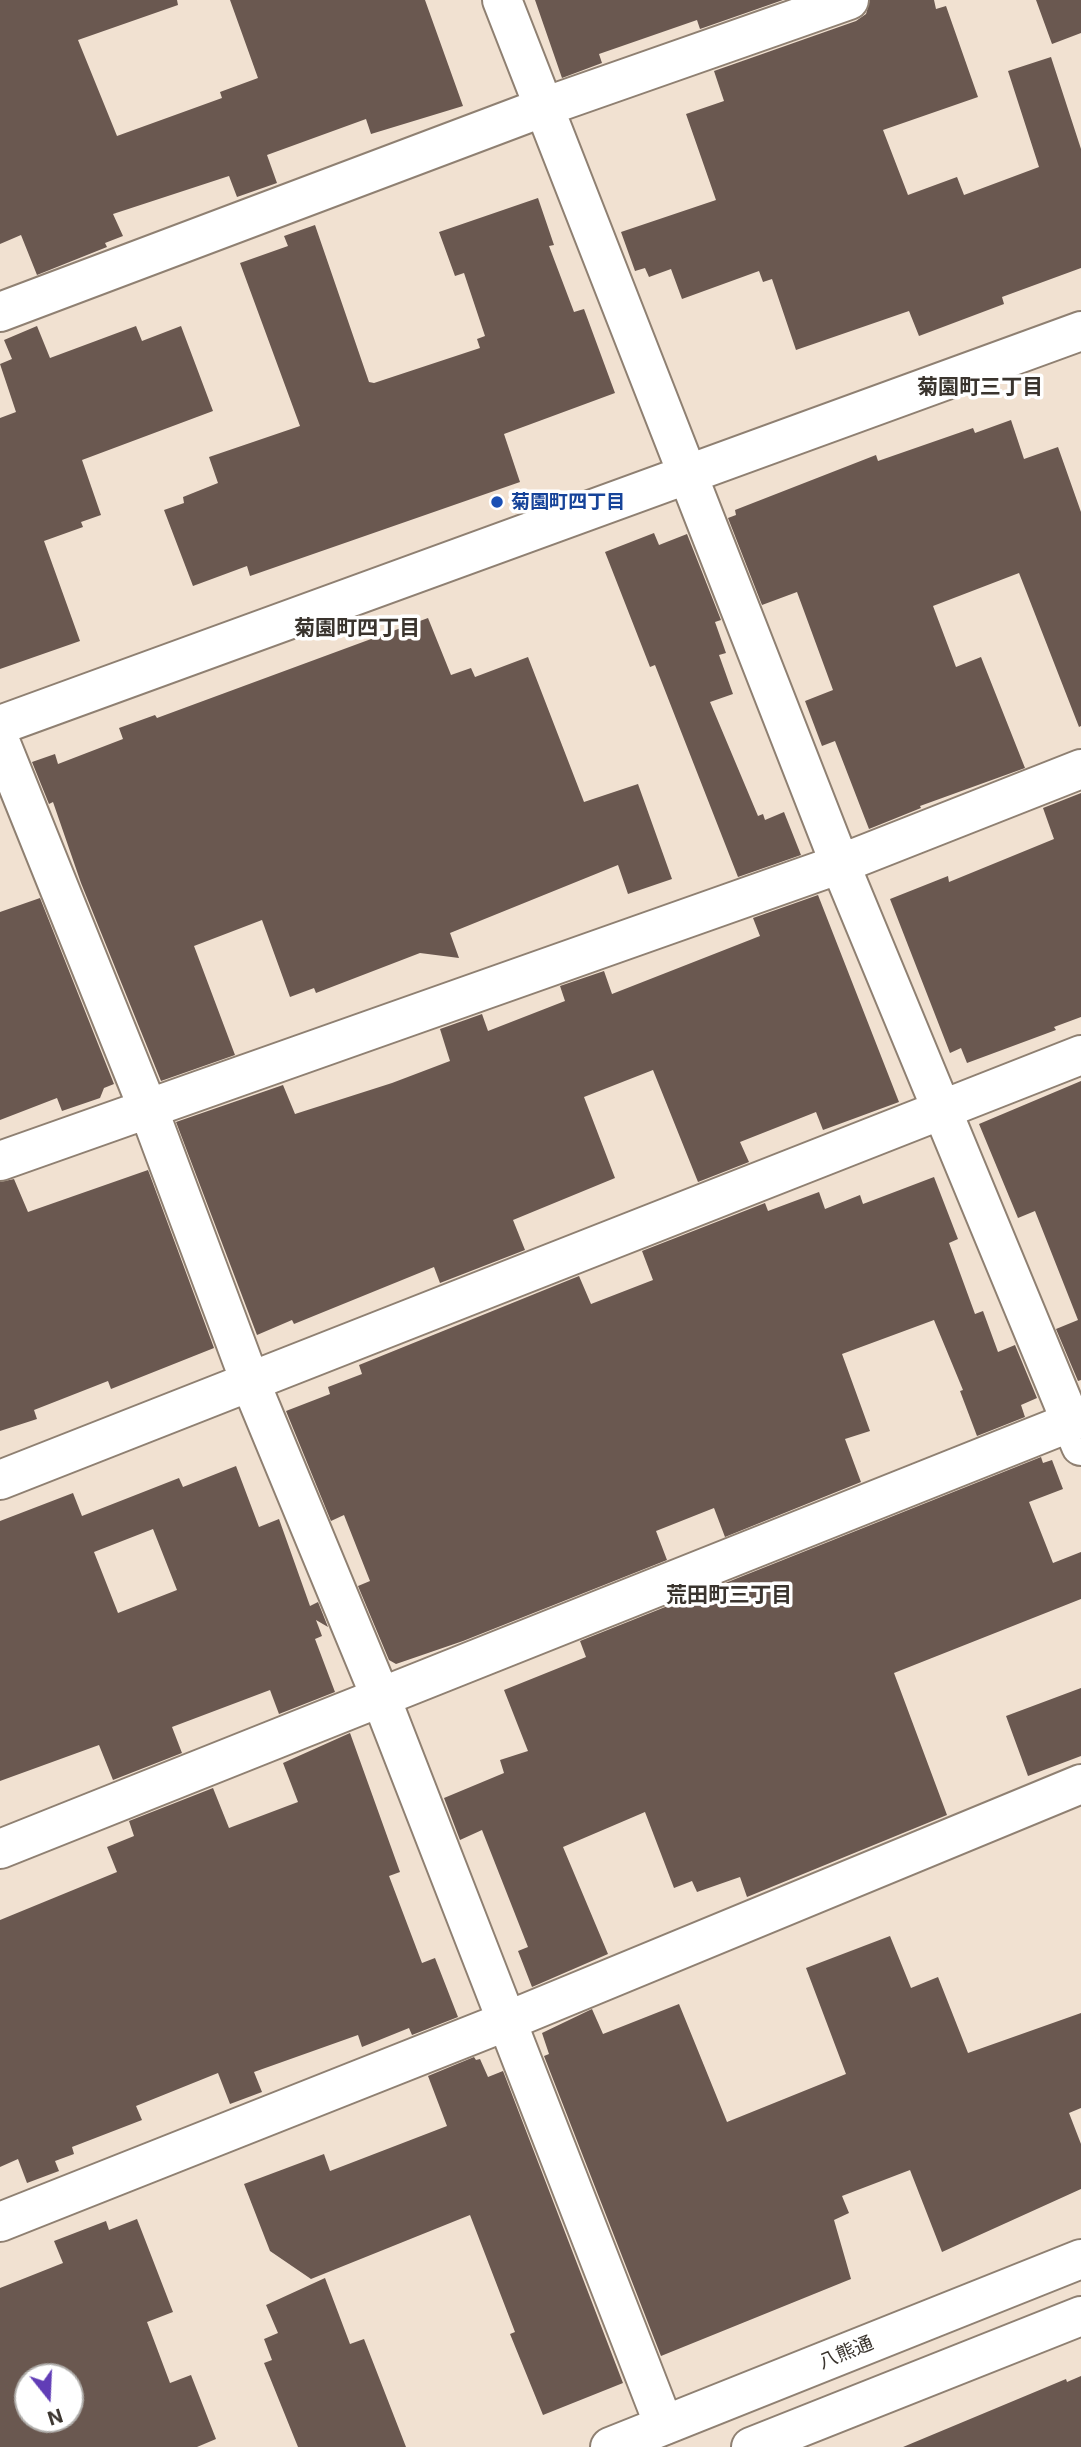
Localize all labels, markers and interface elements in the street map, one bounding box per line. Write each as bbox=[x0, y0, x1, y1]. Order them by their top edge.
district label: 菊園町三丁目 bbox=[917, 375, 1043, 401]
place label: 菊園町四丁目 bbox=[511, 491, 625, 513]
marker: 菊園町四丁目 bbox=[489, 494, 505, 510]
district label: 菊園町四丁目 bbox=[294, 616, 420, 642]
district label: 荒田町三丁目 bbox=[666, 1583, 792, 1609]
street label: 八熊通 bbox=[815, 2332, 877, 2374]
north arrow bbox=[14, 2363, 84, 2433]
text: N bbox=[45, 2403, 65, 2430]

